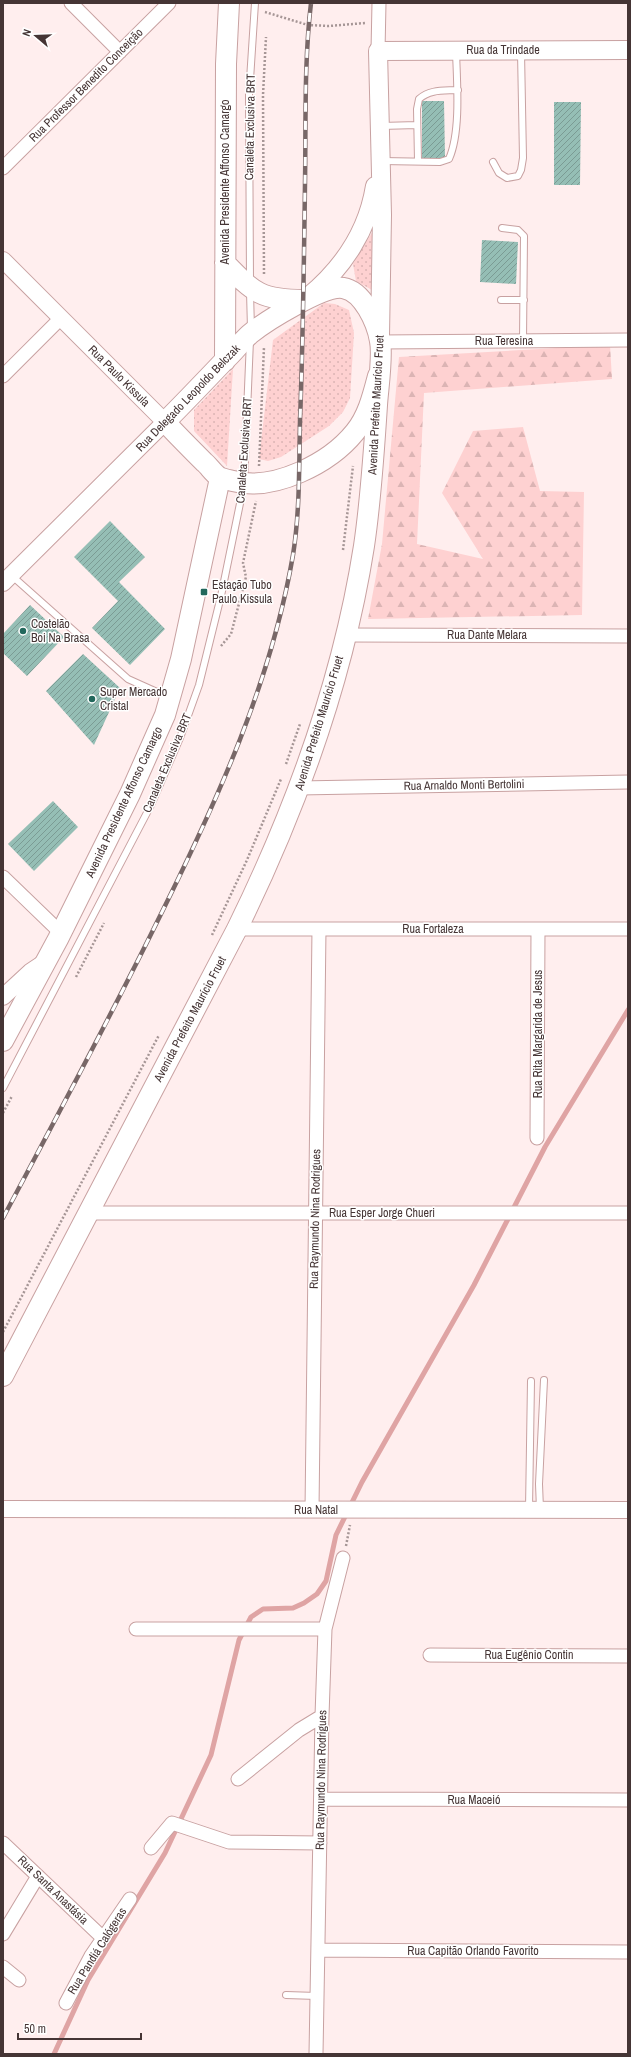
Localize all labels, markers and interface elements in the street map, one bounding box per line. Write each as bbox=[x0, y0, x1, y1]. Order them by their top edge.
north arrow bbox=[16, 16, 56, 56]
street label: Rua Professor Benedito Conceição bbox=[26, 25, 146, 145]
text: N bbox=[19, 27, 34, 38]
street label: Rua da Trindade bbox=[466, 42, 540, 58]
street label: Canaleta Exclusiva BRT bbox=[241, 74, 259, 180]
street label: Avenida Presidente Affonso Camargo bbox=[217, 100, 233, 265]
street label: Rua Teresina bbox=[475, 333, 534, 349]
street label: Avenida Prefeito Maurício Fruet bbox=[364, 334, 388, 476]
street label: Rua Delegado Leopoldo Belczak bbox=[132, 341, 244, 455]
street label: Rua Paulo Kissula bbox=[85, 342, 154, 411]
street label: Canaleta Exclusiva BRT bbox=[232, 396, 256, 504]
place label: Estação Tubo Paulo Kissula bbox=[212, 577, 273, 607]
marker: Estação Tubo Paulo Kissula bbox=[199, 587, 209, 597]
place label: Costelão Boi Na Brasa bbox=[31, 616, 90, 646]
marker: Costelão Boi Na Brasa bbox=[18, 626, 28, 636]
street label: Rua Dante Melara bbox=[447, 627, 527, 643]
street label: Avenida Prefeito Maurício Fruet bbox=[291, 654, 347, 793]
place label: Super Mercado Cristal bbox=[100, 684, 167, 714]
marker: Super Mercado Cristal bbox=[87, 694, 97, 704]
street label: Canaleta Exclusiva BRT bbox=[139, 711, 195, 815]
street label: Avenida Presidente Affonso Camargo bbox=[81, 724, 166, 881]
street label: Rua Arnaldo Monti Bertolini bbox=[403, 776, 525, 794]
street label: Rua Fortaleza bbox=[402, 921, 464, 937]
street label: Avenida Prefeito Maurício Fruet bbox=[150, 953, 230, 1085]
street label: Rua Rita Margarida de Jesus bbox=[530, 970, 546, 1098]
street label: Rua Raymundo Nina Rodrigues bbox=[306, 1149, 324, 1289]
street label: Rua Esper Jorge Chueri bbox=[329, 1205, 435, 1221]
street label: Rua Natal bbox=[294, 1502, 338, 1518]
street label: Rua Eugênio Contin bbox=[484, 1647, 574, 1663]
street label: Rua Raymundo Nina Rodrigues bbox=[312, 1710, 330, 1850]
street label: Rua Maceió bbox=[447, 1792, 501, 1808]
street label: Rua Santa Anastásia bbox=[14, 1852, 92, 1928]
street label: Rua Pandiá Calógeras bbox=[64, 1904, 130, 1997]
street label: Rua Capitão Orlando Favorito bbox=[407, 1943, 539, 1959]
scale bar bbox=[18, 2015, 141, 2041]
text: 50 m bbox=[24, 2021, 46, 2037]

